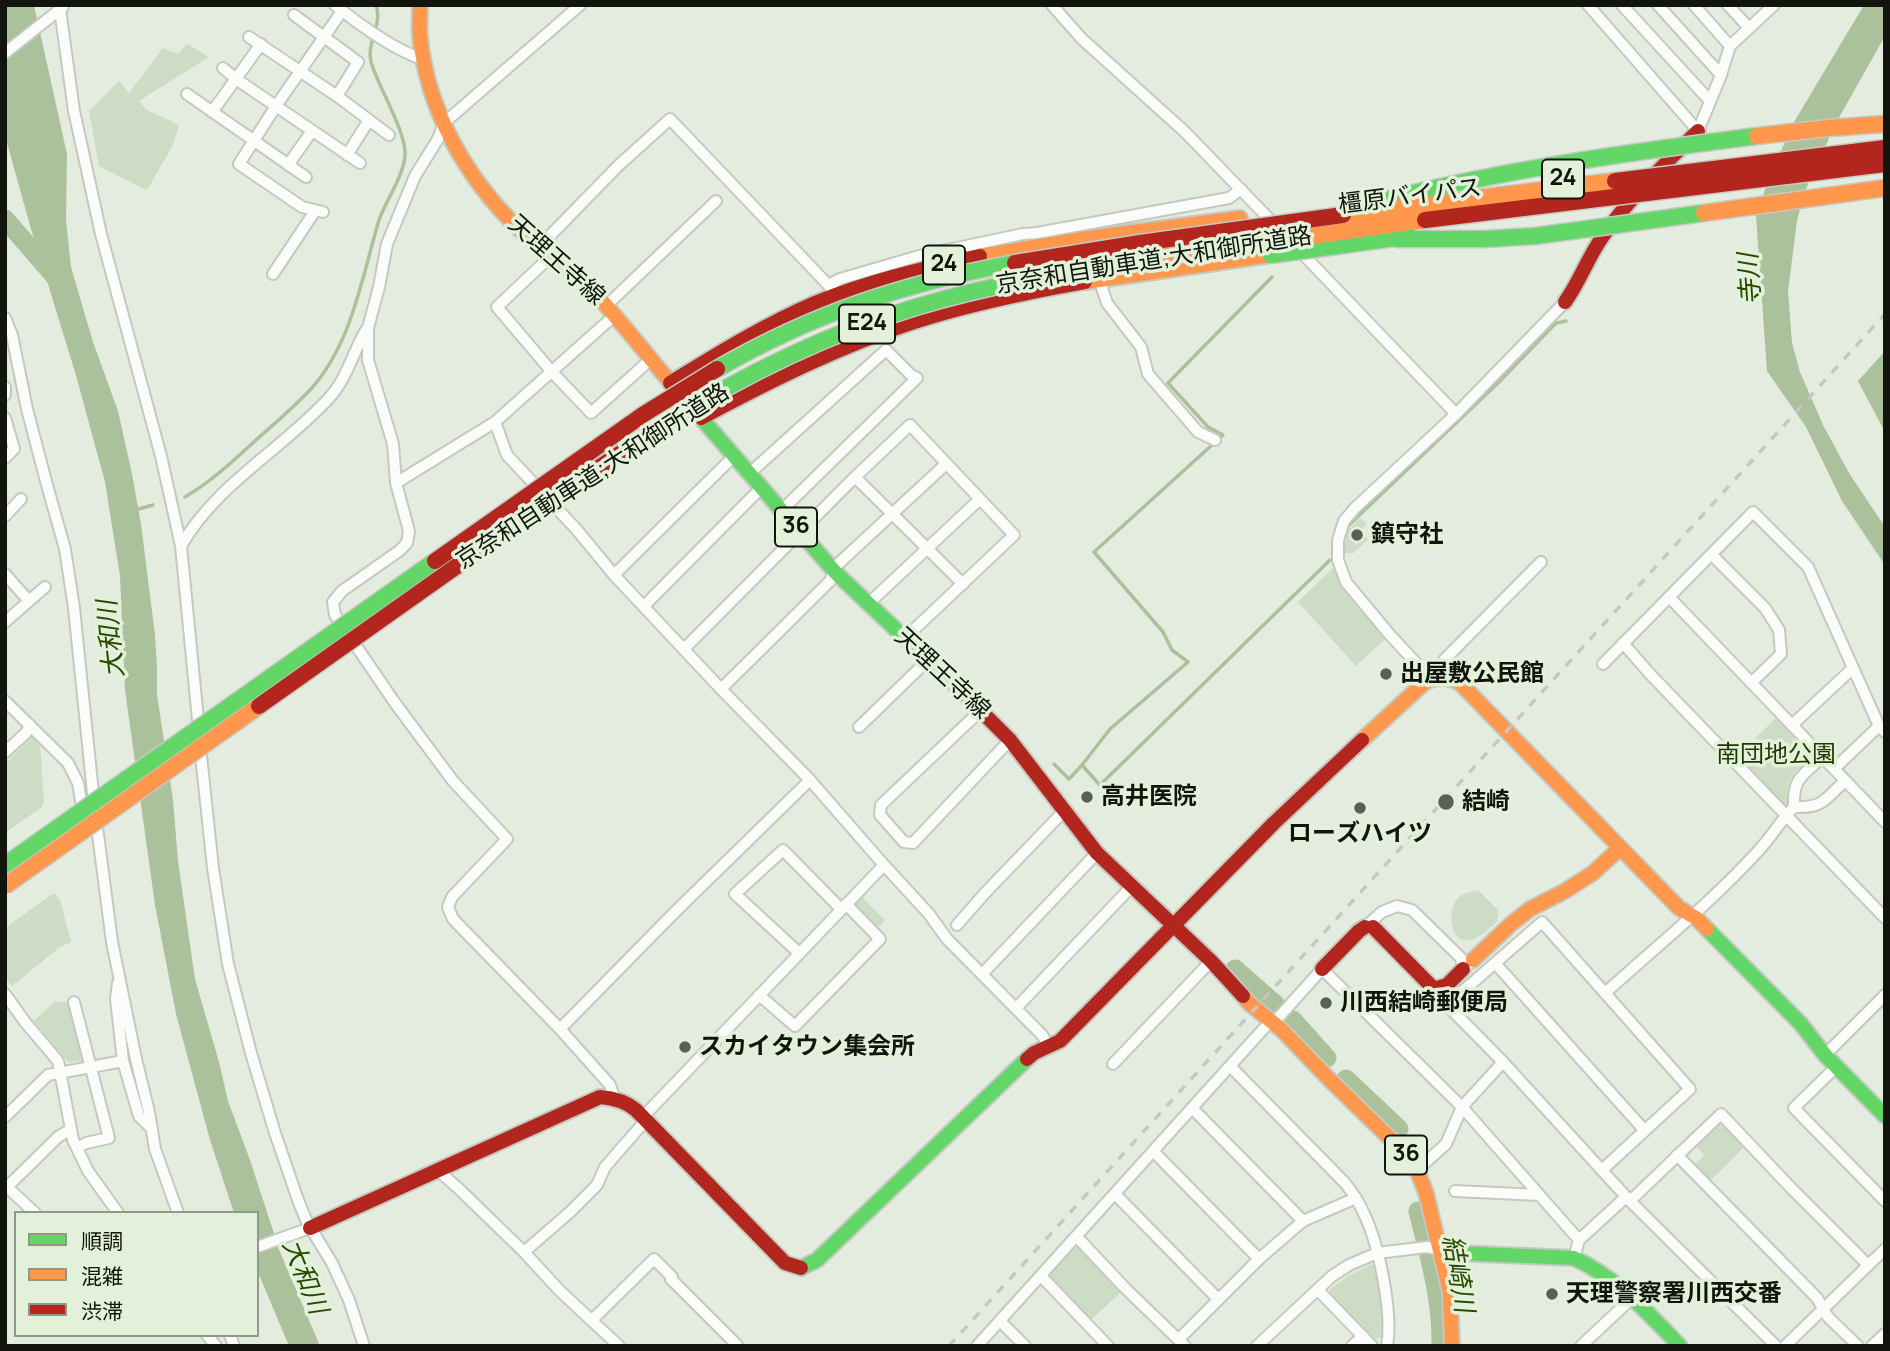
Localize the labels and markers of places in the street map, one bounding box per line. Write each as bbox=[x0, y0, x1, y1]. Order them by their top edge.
place label: 鎮守社 bbox=[1371, 521, 1443, 549]
marker: 鎮守社 bbox=[1349, 527, 1365, 543]
place label: 出屋敷公民館 bbox=[1400, 660, 1544, 688]
marker: 出屋敷公民館 bbox=[1378, 666, 1394, 682]
place label: 高井医院 bbox=[1101, 783, 1197, 811]
place label: 結崎 bbox=[1462, 788, 1510, 816]
marker: 高井医院 bbox=[1079, 789, 1095, 805]
marker: 結崎 bbox=[1436, 792, 1456, 812]
marker: ローズハイツ bbox=[1352, 800, 1368, 816]
place label: ローズハイツ bbox=[1288, 820, 1432, 848]
place label: 川西結崎郵便局 bbox=[1340, 989, 1508, 1017]
marker: 川西結崎郵便局 bbox=[1318, 995, 1334, 1011]
place label: スカイタウン集会所 bbox=[699, 1033, 915, 1061]
marker: スカイタウン集会所 bbox=[677, 1039, 693, 1055]
place label: 天理警察署川西交番 bbox=[1566, 1280, 1782, 1308]
marker: 天理警察署川西交番 bbox=[1544, 1286, 1560, 1302]

